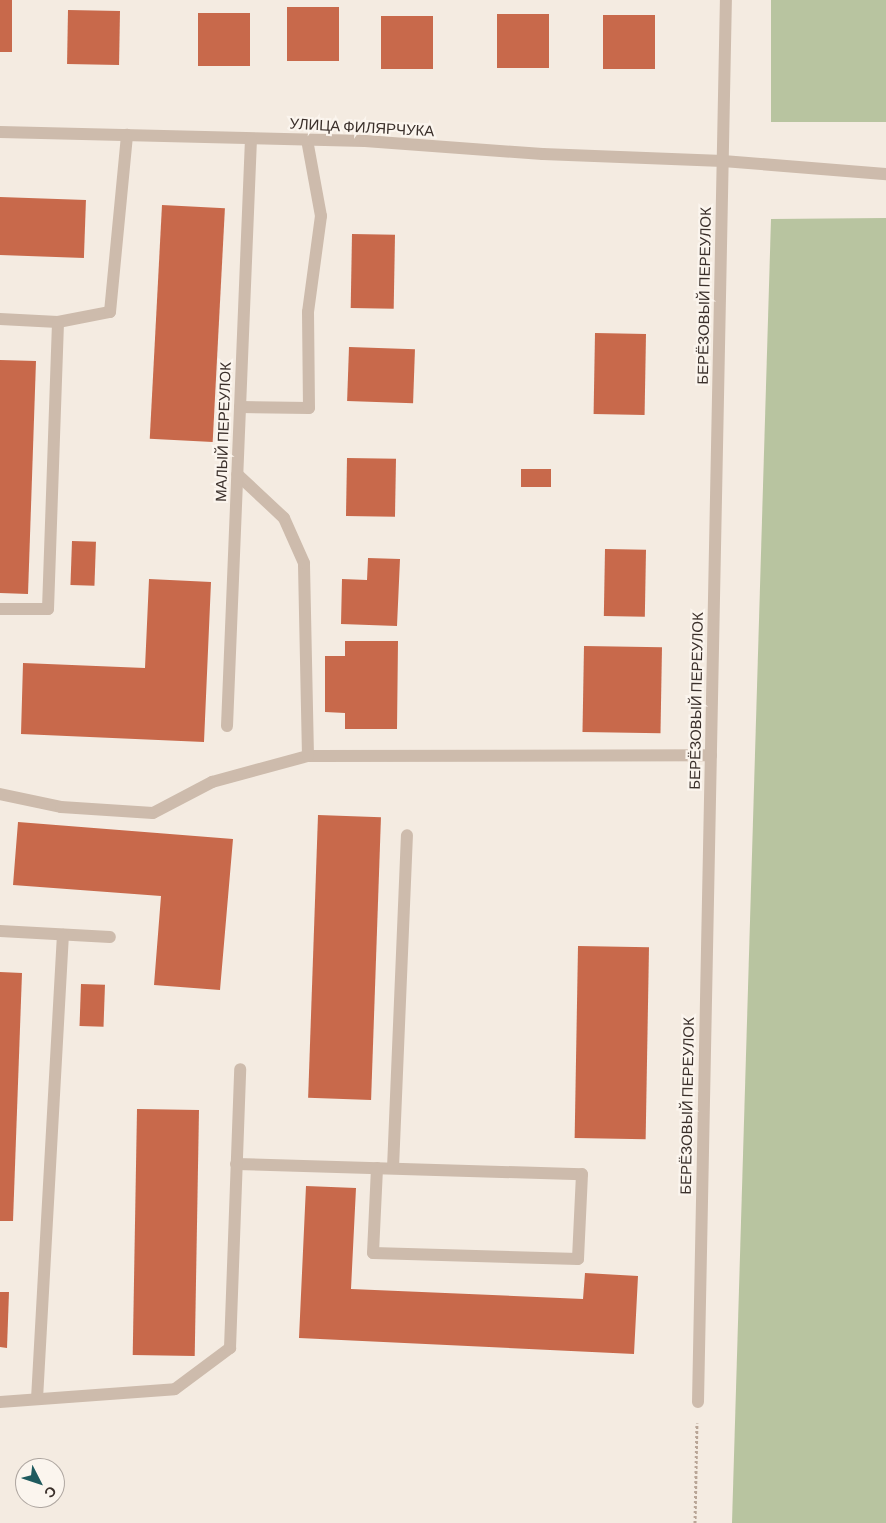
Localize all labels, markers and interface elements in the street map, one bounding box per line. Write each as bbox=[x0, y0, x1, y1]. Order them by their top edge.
street label: УЛИЦА ФИЛЯРЧУКА bbox=[289, 114, 435, 140]
street label: БЕРЁЗОВЫЙ ПЕРЕУЛОК bbox=[693, 207, 715, 385]
street label: МАЛЫЙ ПЕРЕУЛОК bbox=[212, 362, 234, 502]
street label: БЕРЁЗОВЫЙ ПЕРЕУЛОК bbox=[685, 612, 707, 790]
street label: БЕРЁЗОВЫЙ ПЕРЕУЛОК bbox=[676, 1017, 698, 1195]
north arrow bbox=[15, 1458, 65, 1508]
text: С bbox=[41, 1483, 61, 1502]

